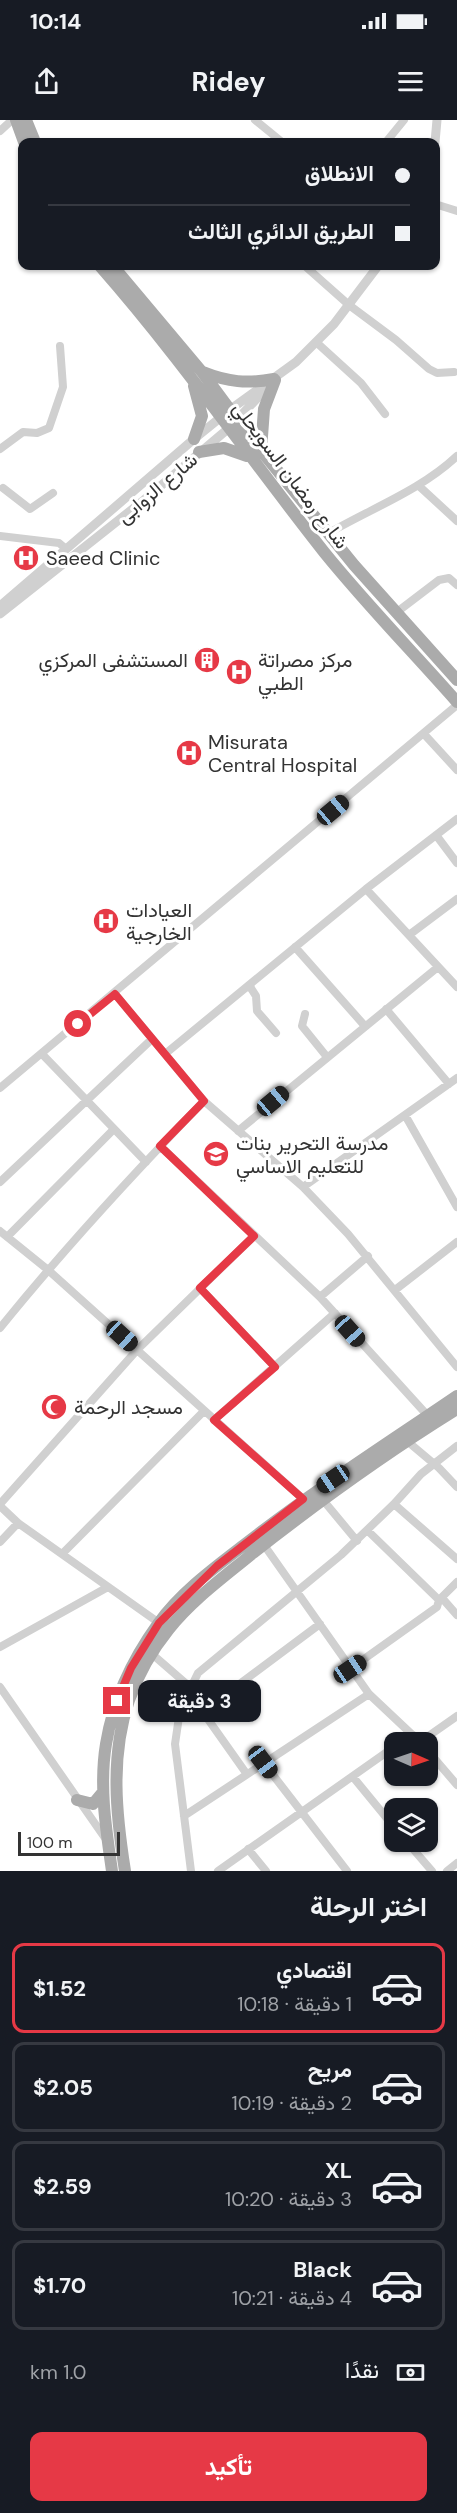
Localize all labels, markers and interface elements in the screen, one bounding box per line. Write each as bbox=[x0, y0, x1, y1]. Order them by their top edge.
text: 10:14 bbox=[30, 7, 81, 36]
text: Ridey bbox=[192, 64, 266, 99]
icon: share bbox=[30, 65, 63, 98]
icon: menu bbox=[394, 65, 427, 98]
text: الانطلاق bbox=[305, 159, 374, 188]
text: الطريق الدائري الثالث bbox=[188, 217, 374, 246]
street label: شارع رمضان السويحلي bbox=[224, 396, 355, 556]
street label: شارع الزوابى bbox=[111, 447, 203, 530]
hospital icon: Saeed Clinic bbox=[11, 543, 41, 573]
place label: Saeed Clinic bbox=[46, 545, 160, 571]
building icon: المستشفى المركزي bbox=[192, 645, 222, 675]
place label: المستشفى المركزي bbox=[39, 647, 188, 677]
place label: مركز مصراتة الطبي bbox=[258, 647, 352, 700]
hospital icon: مركز مصراتة الطبي bbox=[224, 657, 254, 687]
place label: Misurata Central Hospital bbox=[208, 729, 357, 778]
hospital icon: Misurata Central Hospital bbox=[174, 738, 204, 768]
car bbox=[313, 792, 353, 828]
place label: العيادات الخارجية bbox=[126, 897, 192, 946]
hospital icon: العيادات الخارجية bbox=[91, 906, 121, 936]
route start bbox=[64, 1010, 91, 1037]
car bbox=[253, 1083, 293, 1119]
place label: مدرسة التحرير بنات للتعليم الاساسي bbox=[236, 1130, 388, 1183]
school or university icon: مدرسة التحرير بنات للتعليم الاساسي bbox=[201, 1139, 231, 1169]
car bbox=[331, 1312, 369, 1350]
car bbox=[103, 1317, 141, 1355]
mosque icon: مسجد الرحمة bbox=[39, 1392, 69, 1422]
place label: مسجد الرحمة bbox=[74, 1394, 183, 1420]
car bbox=[313, 1461, 353, 1497]
car bbox=[330, 1651, 370, 1687]
callout: 3 دقيقة bbox=[138, 1680, 261, 1722]
route end bbox=[103, 1687, 130, 1714]
text: 3 دقيقة bbox=[168, 1688, 231, 1714]
north arrow bbox=[384, 1732, 438, 1786]
map controls bbox=[384, 1732, 438, 1852]
car bbox=[245, 1742, 281, 1782]
button: layers bbox=[384, 1798, 438, 1852]
scale bar bbox=[18, 1829, 120, 1856]
text: 100 m bbox=[27, 1832, 72, 1853]
text: اختر الرحلة bbox=[310, 1889, 427, 1924]
text: اقتصادي bbox=[276, 1956, 352, 1985]
icon: car bbox=[370, 1961, 424, 2015]
text: $1.52 bbox=[33, 1974, 86, 2003]
text: 1 دقيقة · 10:18 bbox=[237, 1991, 352, 2017]
text: مريح bbox=[308, 2055, 352, 2084]
icon: car bbox=[370, 2060, 424, 2114]
text: $2.05 bbox=[33, 2073, 93, 2102]
text: 2 دقيقة · 10:19 bbox=[231, 2090, 352, 2116]
text: XL bbox=[325, 2156, 352, 2185]
icon: car bbox=[370, 2159, 424, 2213]
text: $2.59 bbox=[33, 2172, 92, 2201]
text: 3 دقيقة · 10:20 bbox=[225, 2186, 352, 2212]
text: Black bbox=[293, 2255, 352, 2284]
icon: car bbox=[370, 2258, 424, 2312]
text: $1.70 bbox=[33, 2271, 86, 2300]
text: 4 دقيقة · 10:21 bbox=[232, 2285, 352, 2311]
text: نقدًا bbox=[345, 2356, 379, 2385]
icon: cash bbox=[394, 2356, 427, 2389]
text: 1.0 km bbox=[30, 2359, 86, 2385]
button: تأكيد bbox=[30, 2432, 427, 2501]

